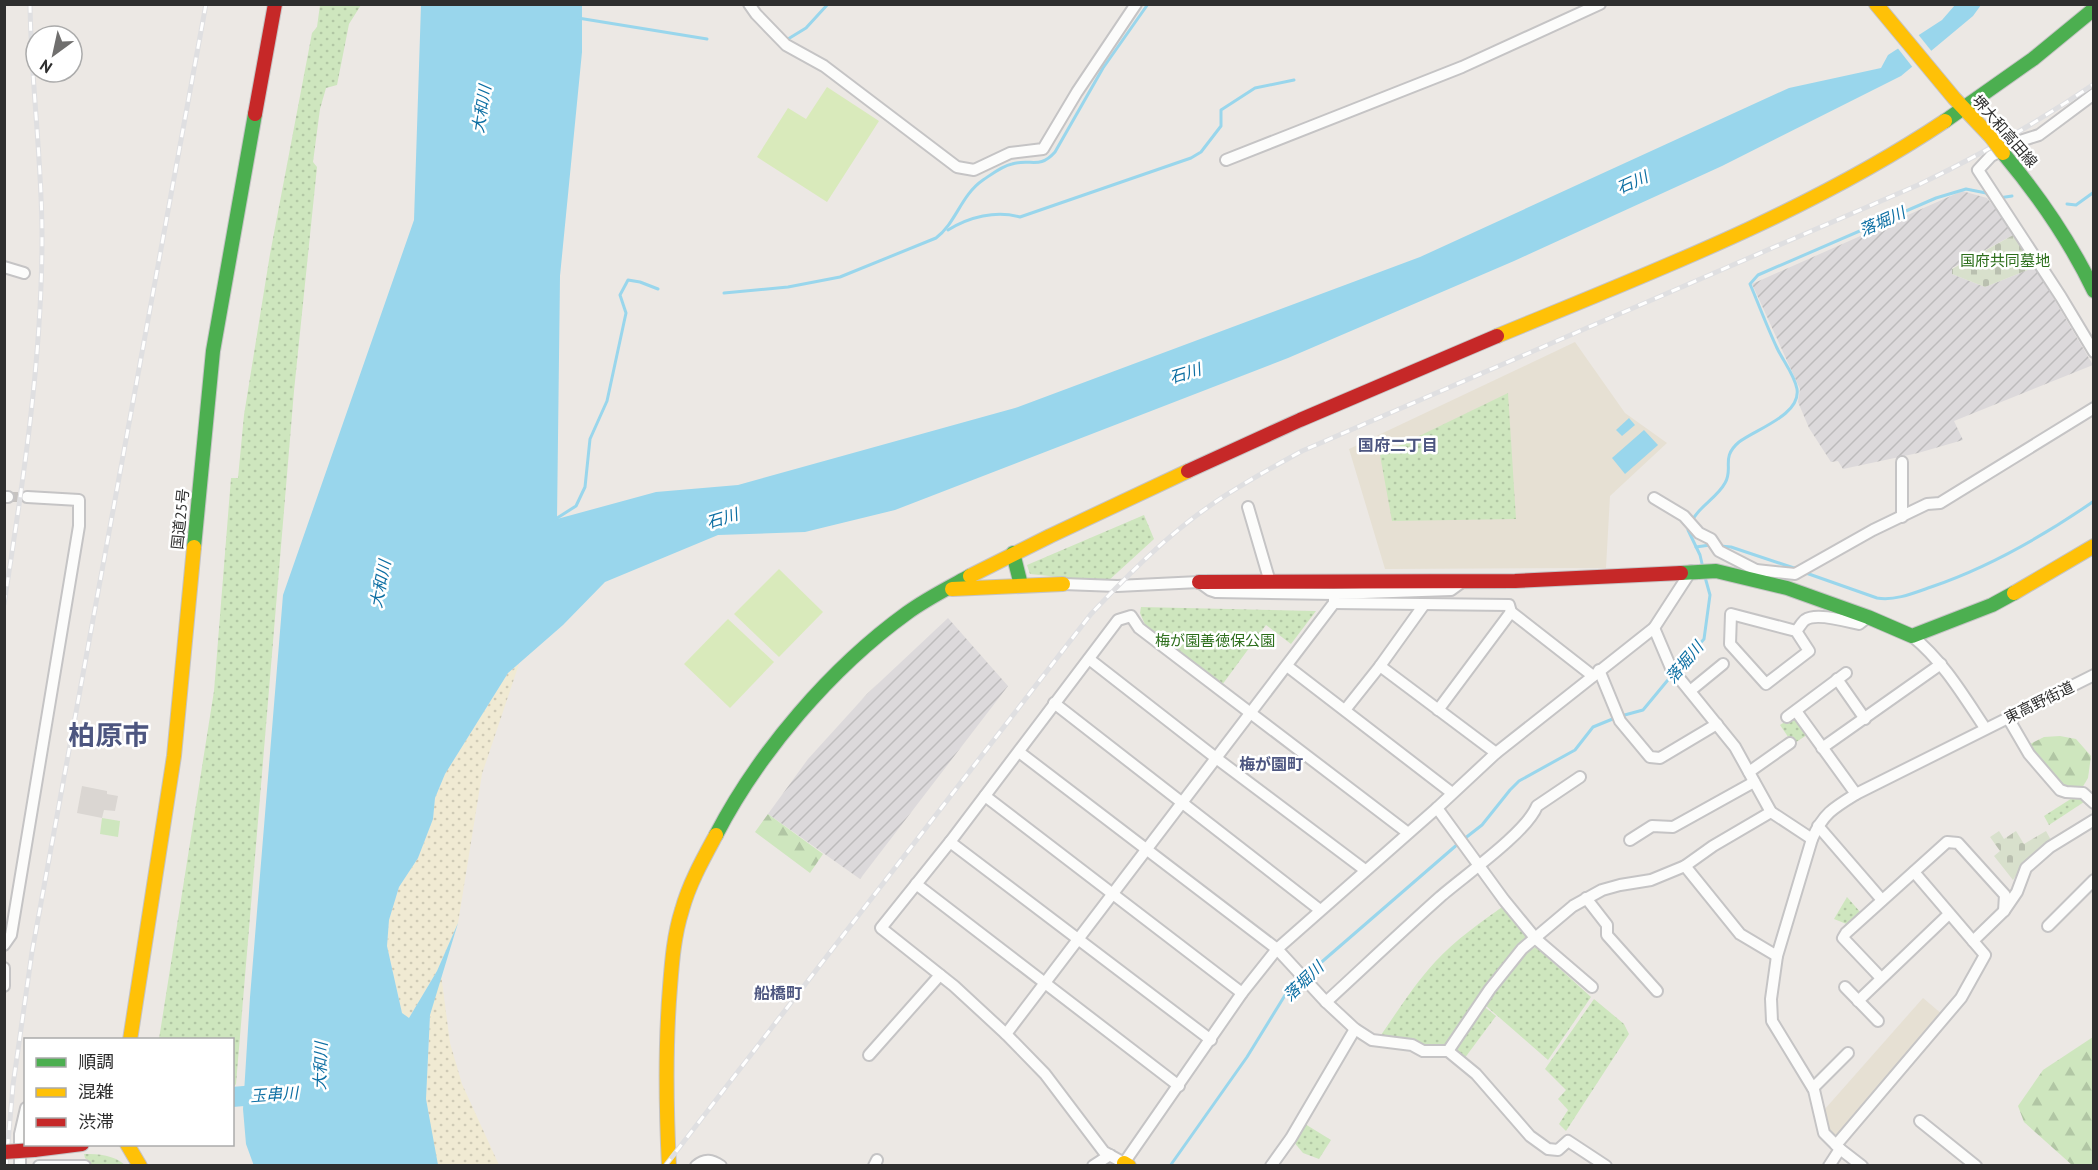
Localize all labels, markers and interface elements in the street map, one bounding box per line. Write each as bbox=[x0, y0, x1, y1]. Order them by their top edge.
north arrow bbox=[24, 24, 84, 84]
text: N bbox=[36, 55, 56, 78]
water label: 大和川 bbox=[467, 82, 495, 134]
street label: 堺大和高田線 bbox=[1968, 91, 2042, 171]
water label: 石川 bbox=[1613, 166, 1653, 198]
water label: 落堀川 bbox=[1856, 201, 1910, 240]
park label: 国府共同墓地 bbox=[1960, 251, 2050, 270]
water label: 石川 bbox=[1167, 358, 1205, 387]
district label: 国府二丁目 bbox=[1358, 435, 1438, 455]
street label: 国道25号 bbox=[167, 487, 193, 551]
water label: 石川 bbox=[704, 503, 742, 532]
water label: 大和川 bbox=[366, 557, 395, 609]
park label: 梅が園善徳保公園 bbox=[1155, 631, 1275, 650]
water label: 落堀川 bbox=[1661, 636, 1708, 687]
street label: 東高野街道 bbox=[2001, 677, 2077, 727]
district label: 柏原市 bbox=[69, 718, 150, 752]
district label: 梅が園町 bbox=[1239, 754, 1303, 774]
water label: 落堀川 bbox=[1279, 956, 1329, 1005]
district label: 船橋町 bbox=[754, 983, 802, 1003]
legend bbox=[24, 1038, 234, 1146]
water label: 大和川 bbox=[309, 1040, 331, 1090]
text: 順調 bbox=[78, 1050, 114, 1073]
text: 混雑 bbox=[78, 1080, 114, 1103]
water label: 玉串川 bbox=[249, 1082, 301, 1106]
text: 渋滞 bbox=[78, 1110, 114, 1133]

